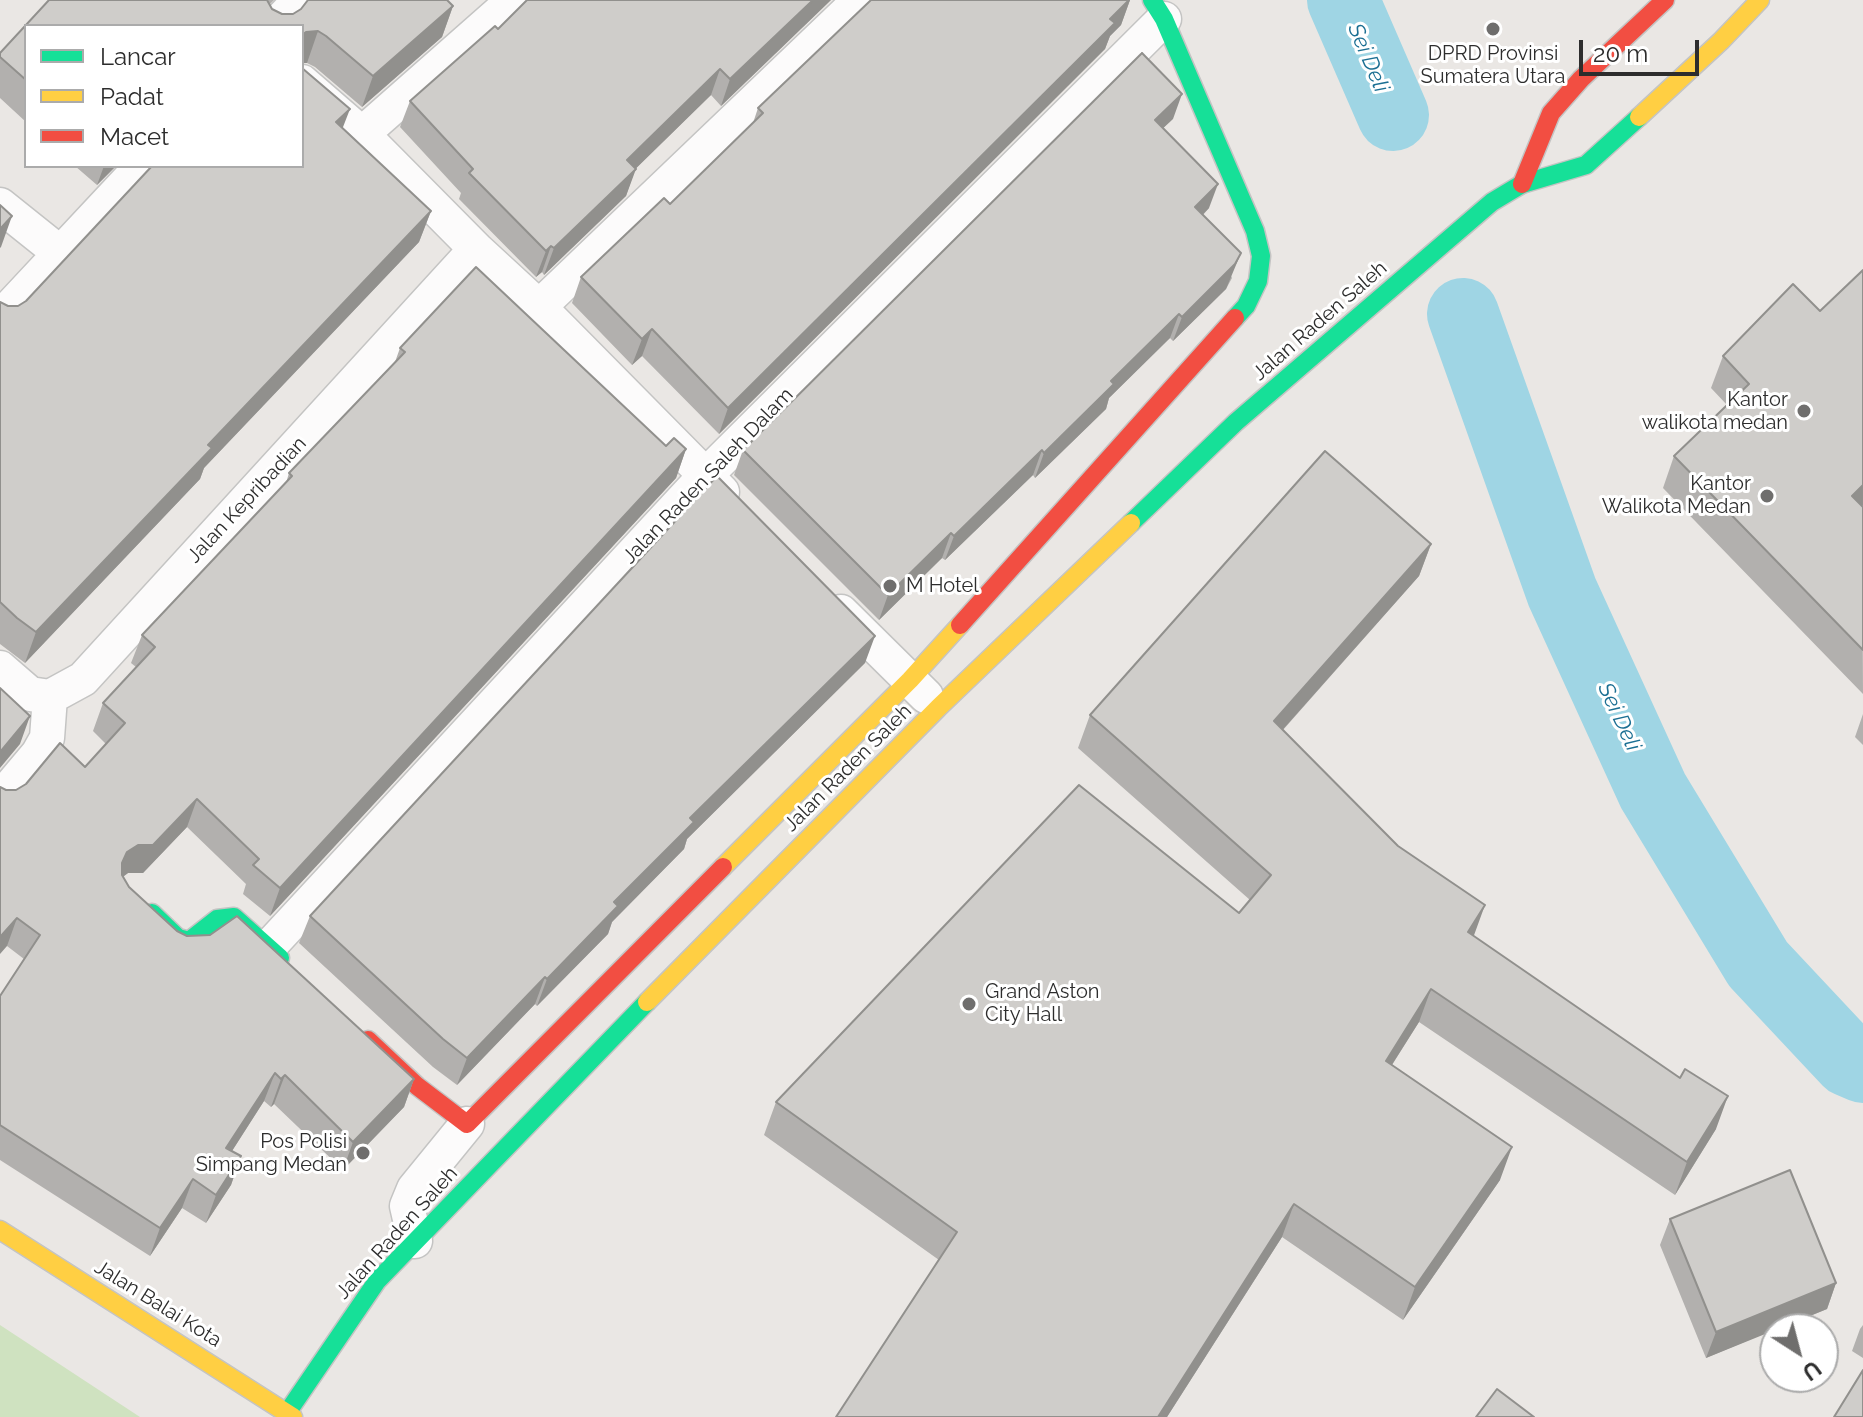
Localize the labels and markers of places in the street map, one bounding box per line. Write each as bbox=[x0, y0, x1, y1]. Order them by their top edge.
marker: DPRD Provinsi Sumatera Utara bbox=[1484, 20, 1502, 38]
place label: DPRD Provinsi Sumatera Utara bbox=[1421, 42, 1565, 89]
place label: Kantor walikota medan bbox=[1642, 388, 1788, 435]
marker: Kantor walikota medan bbox=[1795, 402, 1813, 420]
place label: Kantor Walikota Medan bbox=[1602, 472, 1751, 519]
marker: Kantor Walikota Medan bbox=[1758, 487, 1776, 505]
place label: M Hotel bbox=[906, 574, 979, 598]
marker: M Hotel bbox=[881, 577, 899, 595]
place label: Grand Aston City Hall bbox=[985, 980, 1100, 1027]
marker: Grand Aston City Hall bbox=[960, 995, 978, 1013]
place label: Pos Polisi Simpang Medan bbox=[196, 1130, 347, 1177]
marker: Pos Polisi Simpang Medan bbox=[354, 1144, 372, 1162]

